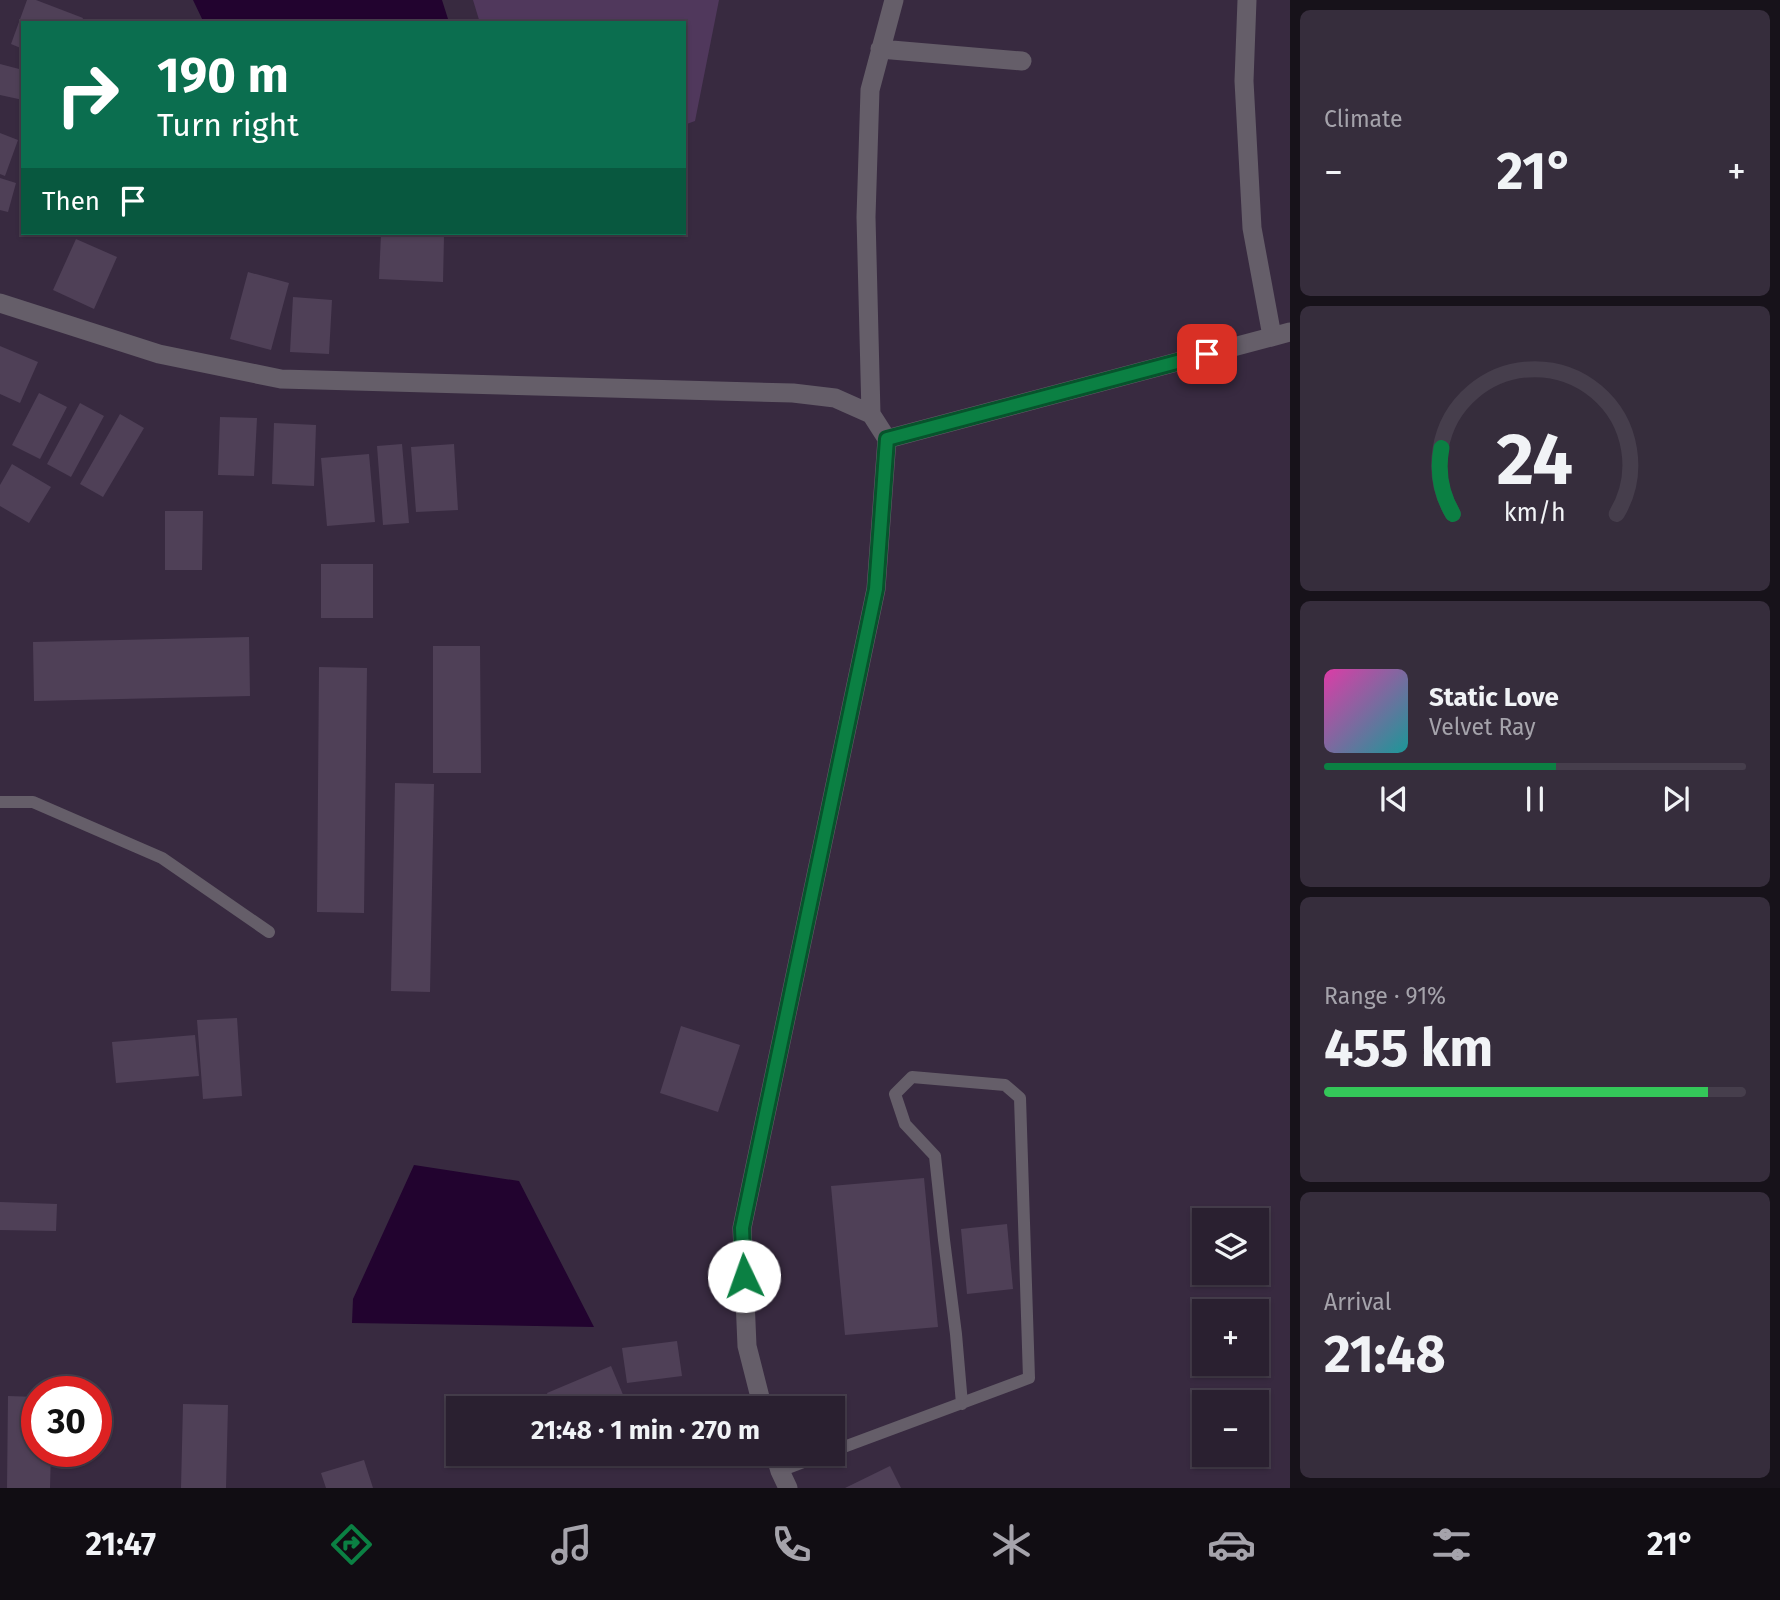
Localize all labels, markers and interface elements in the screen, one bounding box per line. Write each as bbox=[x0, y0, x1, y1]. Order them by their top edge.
text: 190 m bbox=[157, 46, 289, 105]
icon: right bbox=[42, 49, 133, 140]
text: Climate bbox=[1324, 105, 1403, 133]
text: Turn right bbox=[157, 106, 299, 144]
text: 21° bbox=[1497, 140, 1574, 203]
text: − bbox=[1324, 149, 1343, 195]
text: + bbox=[1727, 149, 1746, 195]
icon: arrive bbox=[114, 182, 152, 220]
text: Then bbox=[42, 186, 100, 217]
pin bbox=[1177, 324, 1237, 384]
icon: arrive bbox=[1188, 335, 1226, 373]
text: 24 bbox=[1497, 417, 1573, 504]
text: km/h bbox=[1504, 498, 1566, 528]
text: Static Love bbox=[1429, 682, 1559, 713]
text: Velvet Ray bbox=[1429, 713, 1536, 741]
icon: previous bbox=[1375, 780, 1413, 818]
icon: pause bbox=[1516, 780, 1554, 818]
icon: next bbox=[1657, 780, 1695, 818]
text: Range · 91% bbox=[1324, 982, 1446, 1010]
text: 455 km bbox=[1324, 1017, 1493, 1080]
map controls bbox=[1192, 1208, 1269, 1467]
button: layers bbox=[1192, 1208, 1269, 1285]
position arrow bbox=[707, 1239, 781, 1313]
text: Arrival bbox=[1324, 1288, 1391, 1316]
button: + bbox=[1192, 1299, 1269, 1376]
text: 21:48 bbox=[1324, 1323, 1446, 1386]
speed limit sign: 30 bbox=[21, 1376, 112, 1467]
button: − bbox=[1192, 1390, 1269, 1467]
text: 21:48 · 1 min · 270 m bbox=[531, 1415, 760, 1446]
icon: directions bbox=[327, 1520, 376, 1569]
icon: music bbox=[547, 1520, 596, 1569]
icon: phone bbox=[767, 1520, 816, 1569]
icon: climate bbox=[987, 1520, 1036, 1569]
icon: car bbox=[1207, 1520, 1256, 1569]
icon: filters bbox=[1427, 1520, 1476, 1569]
text: 21:47 bbox=[86, 1525, 156, 1563]
text: 21° bbox=[1647, 1525, 1694, 1563]

